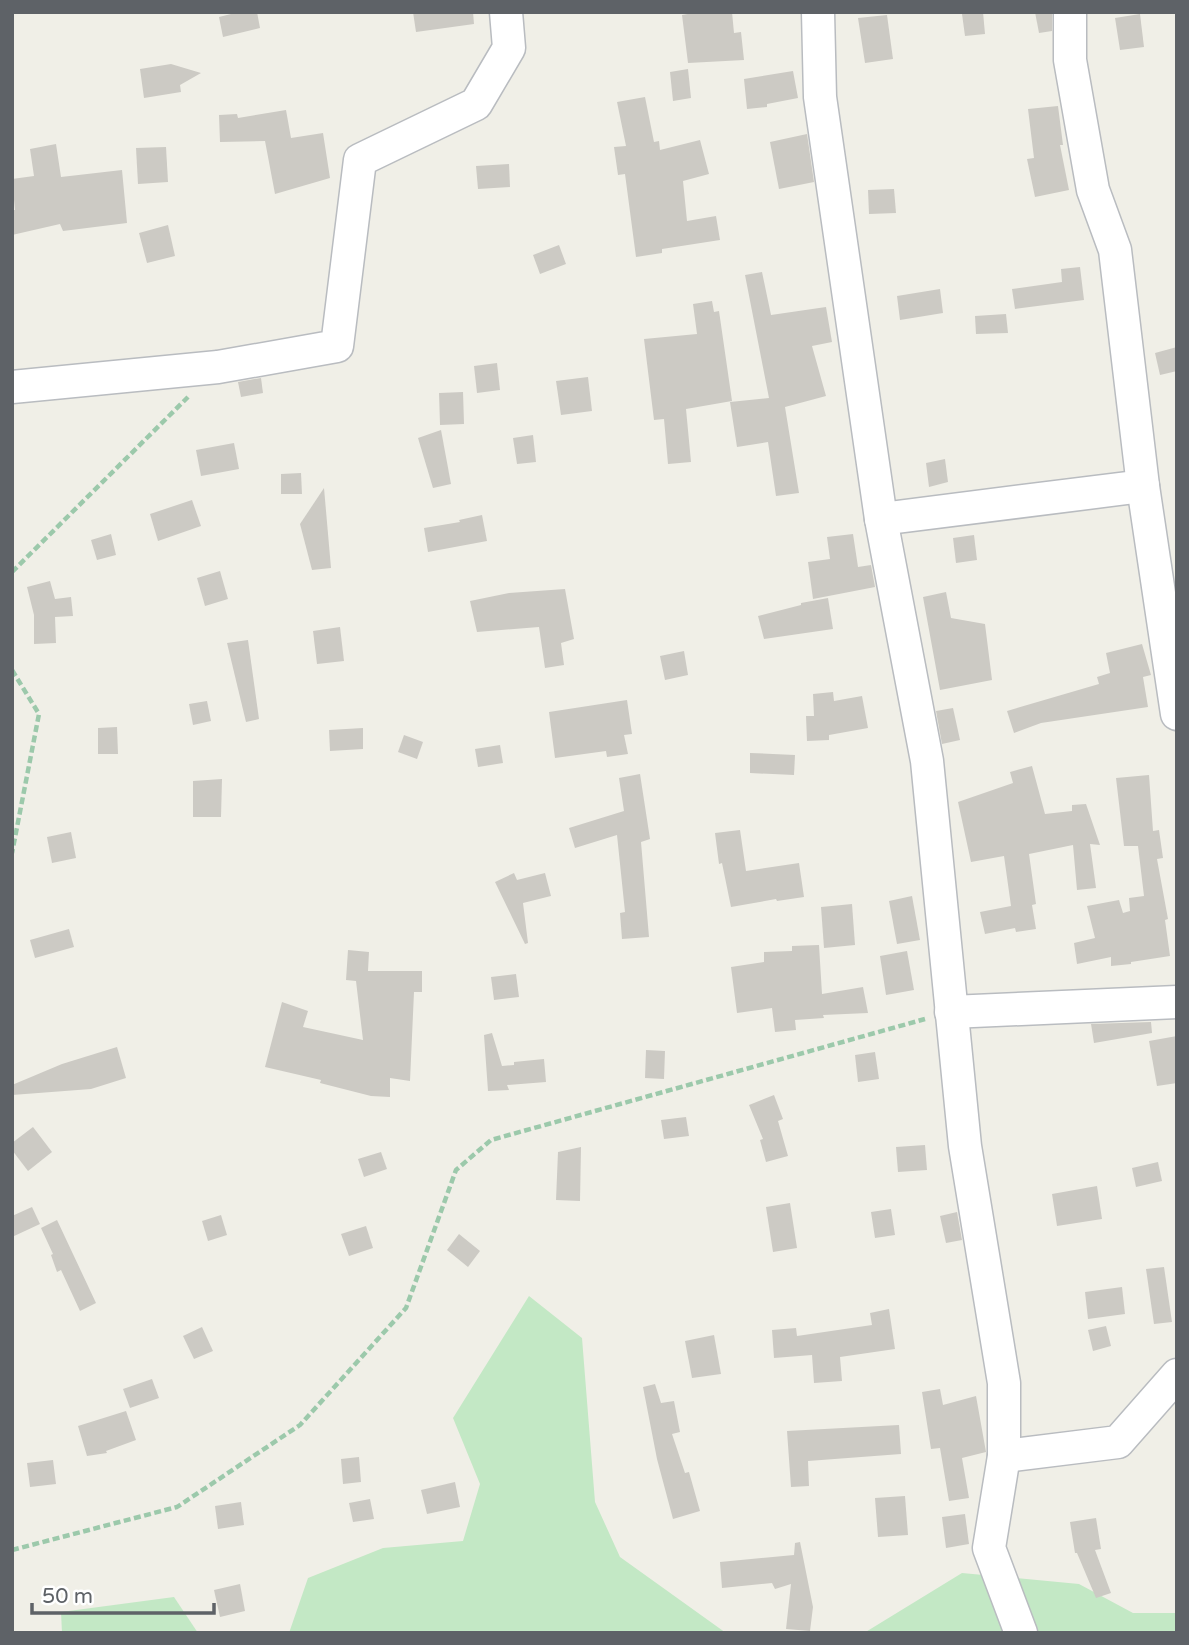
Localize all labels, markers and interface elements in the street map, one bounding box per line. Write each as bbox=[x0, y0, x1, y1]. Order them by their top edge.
scale bar bbox=[32, 1572, 214, 1616]
text: 50 m bbox=[42, 1584, 93, 1609]

